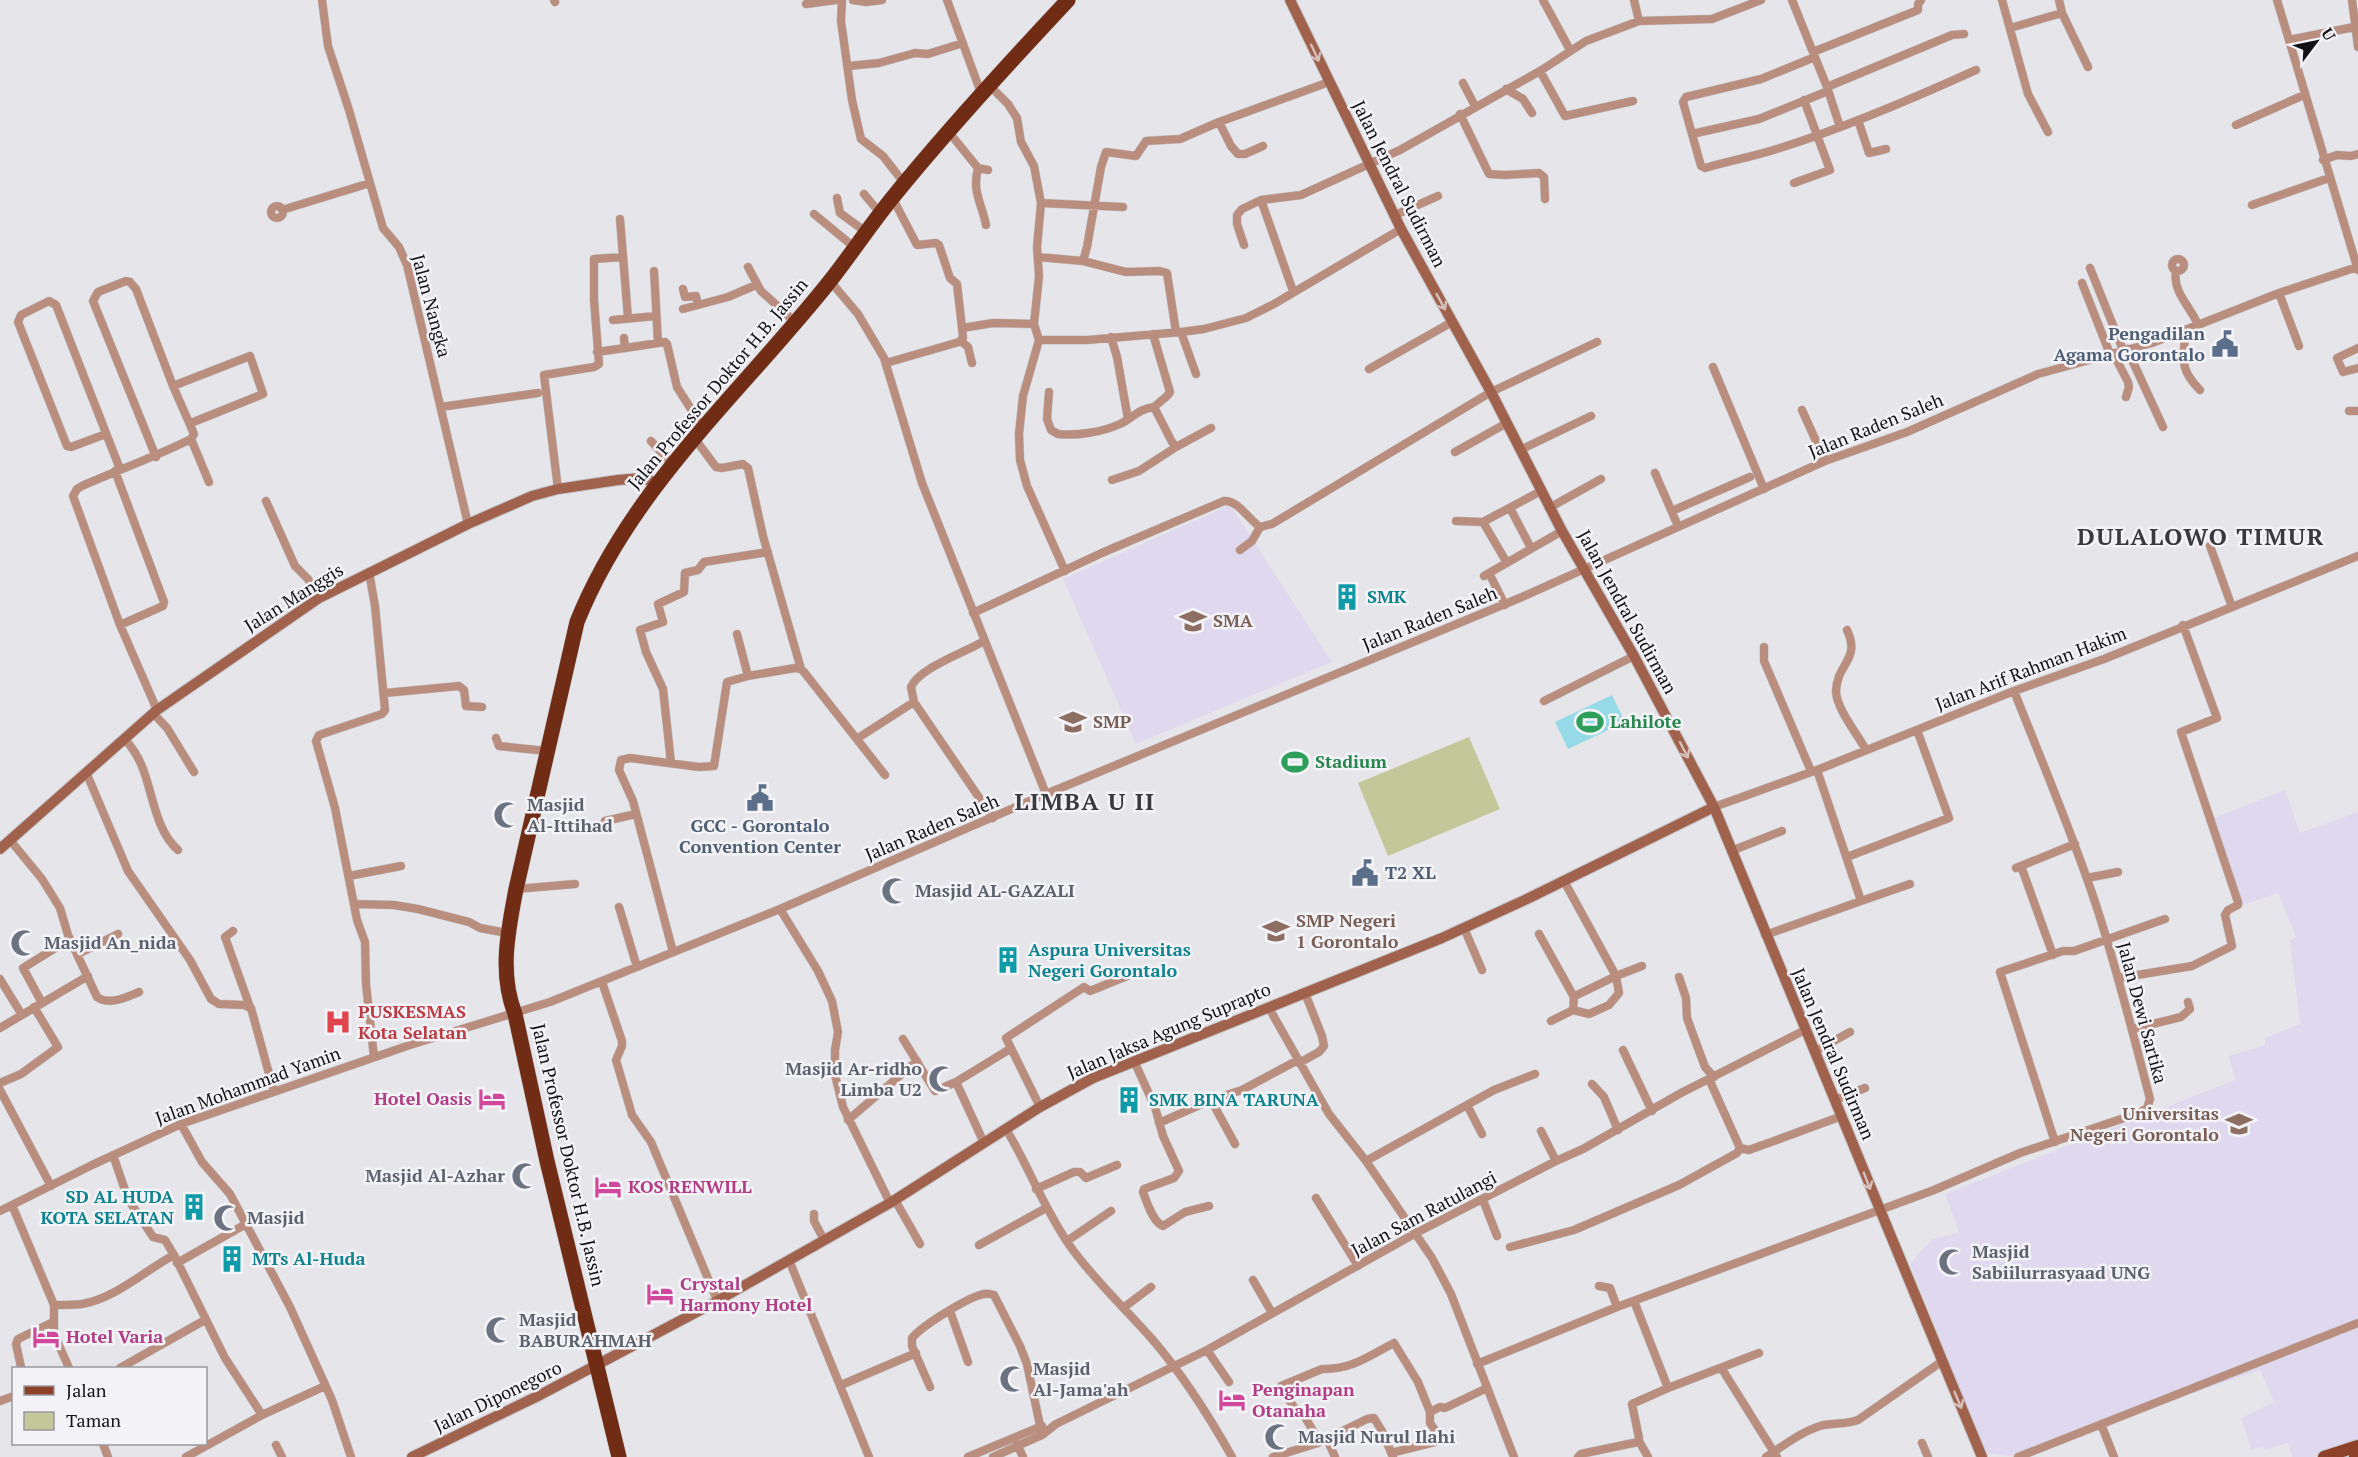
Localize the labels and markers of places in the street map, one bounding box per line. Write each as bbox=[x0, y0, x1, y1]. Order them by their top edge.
place label: Pengadilan Agama Gorontalo bbox=[2053, 321, 2205, 366]
public building icon: Pengadilan Agama Gorontalo bbox=[2210, 329, 2240, 359]
building icon: SMK bbox=[1332, 582, 1362, 612]
place label: SMK bbox=[1367, 584, 1407, 608]
school or university icon: SMA bbox=[1178, 606, 1208, 636]
place label: SMA bbox=[1213, 608, 1254, 632]
school or university icon: SMP bbox=[1058, 707, 1088, 737]
sports icon: Lahilote bbox=[1575, 707, 1605, 737]
place label: SMP bbox=[1093, 709, 1132, 733]
place label: Lahilote bbox=[1610, 709, 1682, 733]
sports icon: Stadium bbox=[1280, 747, 1310, 777]
place label: Stadium bbox=[1315, 749, 1387, 773]
public building icon: GCC - Gorontalo Convention Center bbox=[745, 783, 775, 813]
place label: Masjid Al-Ittihad bbox=[527, 792, 613, 837]
mosque icon: Masjid Al-Ittihad bbox=[492, 800, 522, 830]
place label: GCC - Gorontalo Convention Center bbox=[679, 813, 841, 858]
public building icon: T2 XL bbox=[1350, 858, 1380, 888]
place label: T2 XL bbox=[1385, 860, 1436, 884]
mosque icon: Masjid AL-GAZALI bbox=[880, 876, 910, 906]
place label: Masjid AL-GAZALI bbox=[915, 878, 1075, 902]
place label: SMP Negeri 1 Gorontalo bbox=[1296, 908, 1399, 953]
school or university icon: SMP Negeri 1 Gorontalo bbox=[1261, 916, 1291, 946]
mosque icon: Masjid An_nida bbox=[9, 928, 39, 958]
place label: Masjid An_nida bbox=[44, 930, 177, 954]
place label: Aspura Universitas Negeri Gorontalo bbox=[1028, 937, 1191, 982]
building icon: Aspura Universitas Negeri Gorontalo bbox=[993, 945, 1023, 975]
place label: PUSKESMAS Kota Selatan bbox=[358, 999, 468, 1044]
hospital icon: PUSKESMAS Kota Selatan bbox=[323, 1007, 353, 1037]
place label: Masjid Ar-ridho Limba U2 bbox=[785, 1056, 922, 1101]
mosque icon: Masjid Ar-ridho Limba U2 bbox=[927, 1064, 957, 1094]
hotel icon: Hotel Oasis bbox=[477, 1084, 507, 1114]
building icon: SMK BINA TARUNA bbox=[1114, 1085, 1144, 1115]
place label: Hotel Oasis bbox=[374, 1086, 472, 1110]
place label: SMK BINA TARUNA bbox=[1149, 1087, 1320, 1111]
place label: Universitas Negeri Gorontalo bbox=[2070, 1101, 2219, 1146]
school or university icon: Universitas Negeri Gorontalo bbox=[2224, 1109, 2254, 1139]
mosque icon: Masjid Al-Azhar bbox=[510, 1161, 540, 1191]
place label: Masjid Al-Azhar bbox=[365, 1163, 505, 1187]
hotel icon: KOS RENWILL bbox=[593, 1172, 623, 1202]
place label: KOS RENWILL bbox=[628, 1174, 752, 1198]
place label: SD AL HUDA KOTA SELATAN bbox=[41, 1184, 175, 1229]
building icon: SD AL HUDA KOTA SELATAN bbox=[179, 1192, 209, 1222]
mosque icon: Masjid bbox=[212, 1203, 242, 1233]
place label: Masjid bbox=[247, 1205, 305, 1229]
place label: Masjid Sabiilurrasyaad UNG bbox=[1972, 1239, 2150, 1284]
building icon: MTs Al-Huda bbox=[217, 1244, 247, 1274]
place label: MTs Al-Huda bbox=[252, 1246, 365, 1270]
mosque icon: Masjid Sabiilurrasyaad UNG bbox=[1937, 1247, 1967, 1277]
place label: Crystal Harmony Hotel bbox=[680, 1271, 812, 1316]
hotel icon: Crystal Harmony Hotel bbox=[645, 1279, 675, 1309]
place label: Masjid BABURAHMAH bbox=[519, 1307, 652, 1352]
mosque icon: Masjid BABURAHMAH bbox=[484, 1315, 514, 1345]
hotel icon: Hotel Varia bbox=[31, 1322, 61, 1352]
place label: Hotel Varia bbox=[66, 1324, 163, 1348]
place label: Masjid Al-Jama'ah bbox=[1033, 1356, 1129, 1401]
mosque icon: Masjid Al-Jama'ah bbox=[998, 1364, 1028, 1394]
place label: Penginapan Otanaha bbox=[1252, 1377, 1355, 1422]
hotel icon: Penginapan Otanaha bbox=[1217, 1385, 1247, 1415]
mosque icon: Masjid Nurul Ilahi bbox=[1263, 1422, 1293, 1452]
place label: Masjid Nurul Ilahi bbox=[1298, 1424, 1455, 1448]

